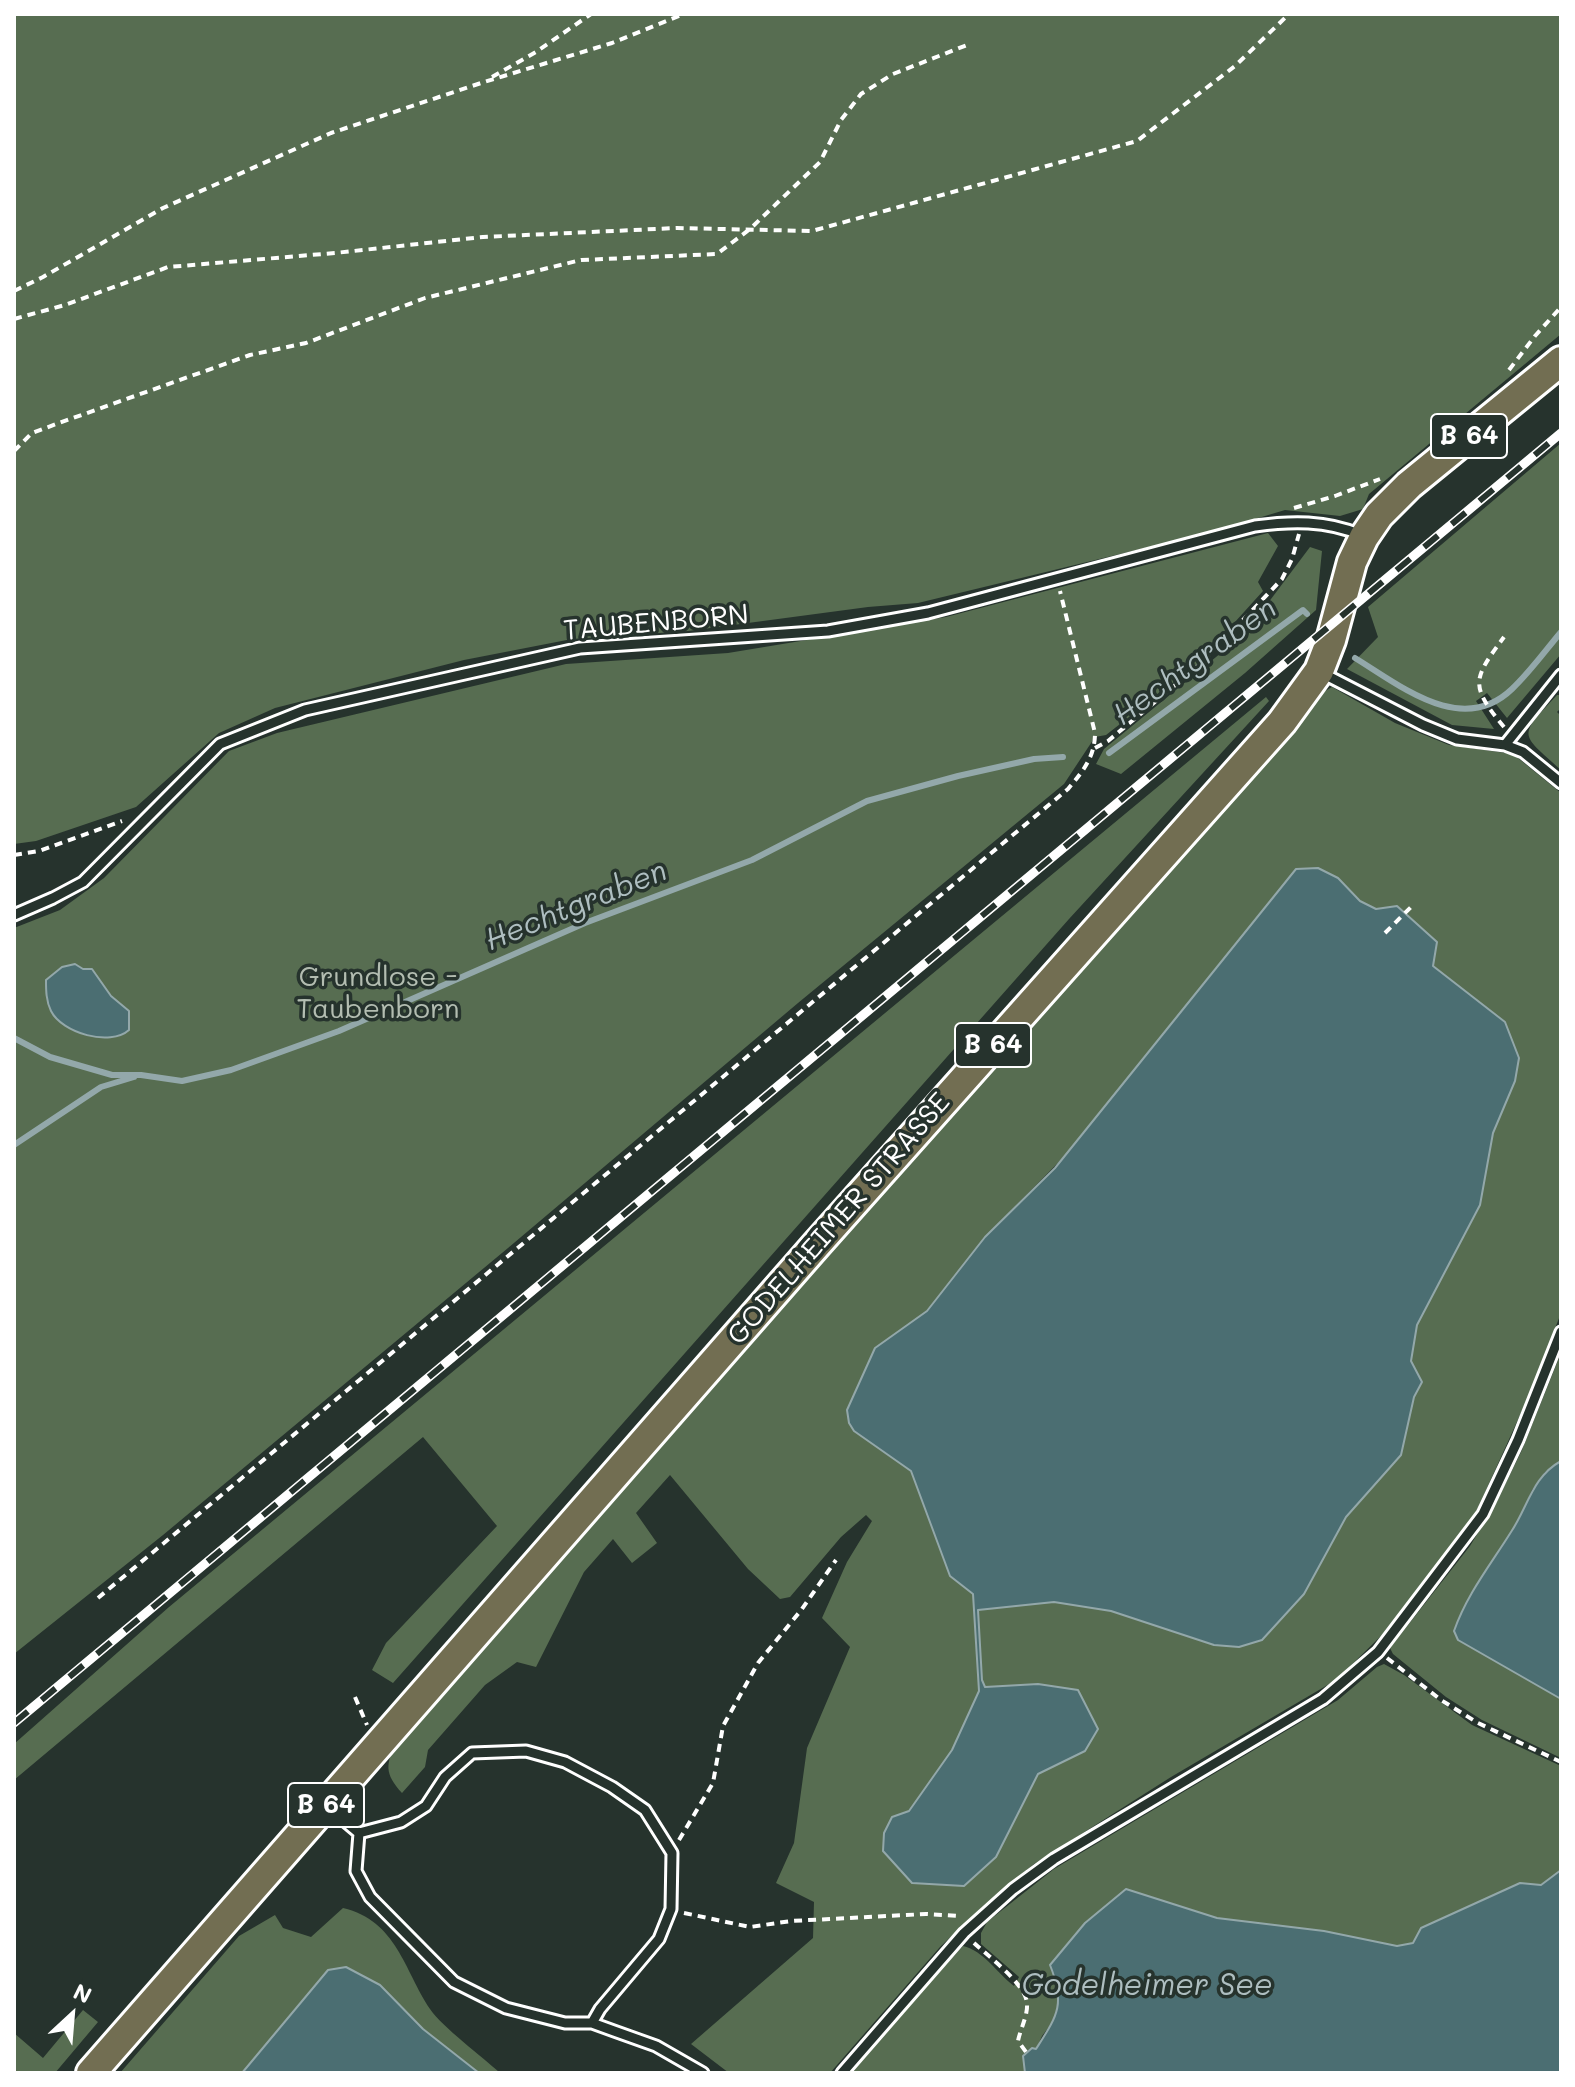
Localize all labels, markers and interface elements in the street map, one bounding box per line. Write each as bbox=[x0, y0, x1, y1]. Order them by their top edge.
road number: B 64 bbox=[1431, 414, 1507, 458]
water label: Hechtgraben bbox=[1106, 591, 1284, 733]
street label: TAUBENBORN bbox=[562, 598, 750, 648]
water label: Hechtgraben bbox=[480, 853, 672, 959]
park label: Grundlose - Taubenborn bbox=[296, 960, 460, 1026]
road number: B 64 bbox=[955, 1023, 1031, 1067]
street label: GODELHEIMER STRASSE bbox=[720, 1086, 958, 1352]
road number: B 64 bbox=[288, 1783, 364, 1827]
water label: Godelheimer See bbox=[1022, 1968, 1272, 2004]
north arrow bbox=[32, 1975, 112, 2055]
text: N bbox=[69, 1976, 97, 2010]

